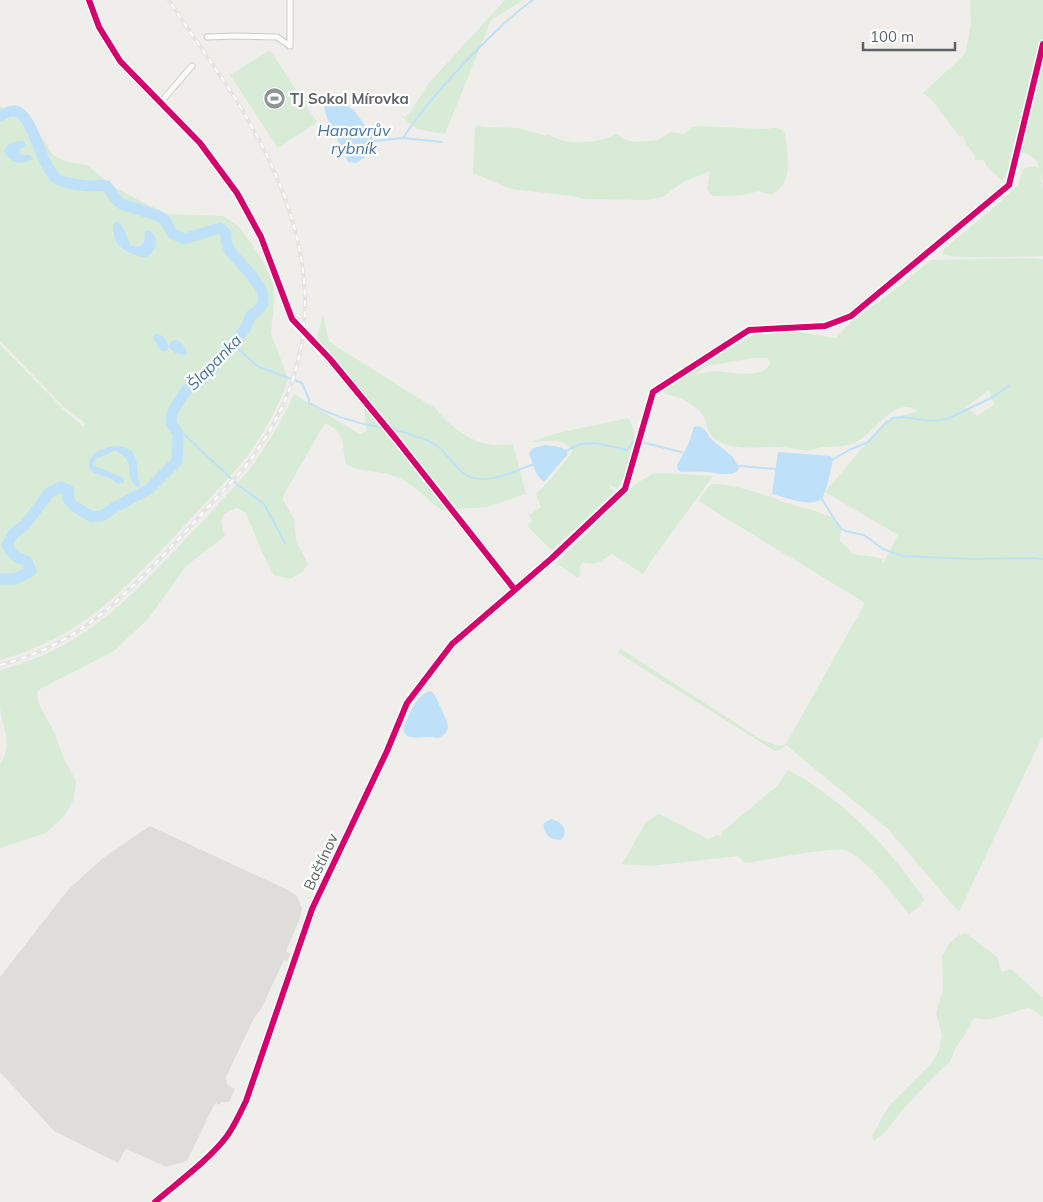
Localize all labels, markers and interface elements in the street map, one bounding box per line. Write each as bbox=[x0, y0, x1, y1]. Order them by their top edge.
scale bar bbox=[863, 20, 956, 52]
text: 100 m bbox=[870, 27, 914, 46]
sports icon: TJ Sokol Mírovka bbox=[262, 87, 286, 111]
place label: TJ Sokol Mírovka bbox=[290, 89, 409, 108]
water label: Hanavrův rybník bbox=[318, 120, 391, 158]
water label: Šlapanka bbox=[183, 330, 246, 394]
street label: Baštínov bbox=[299, 830, 342, 893]

